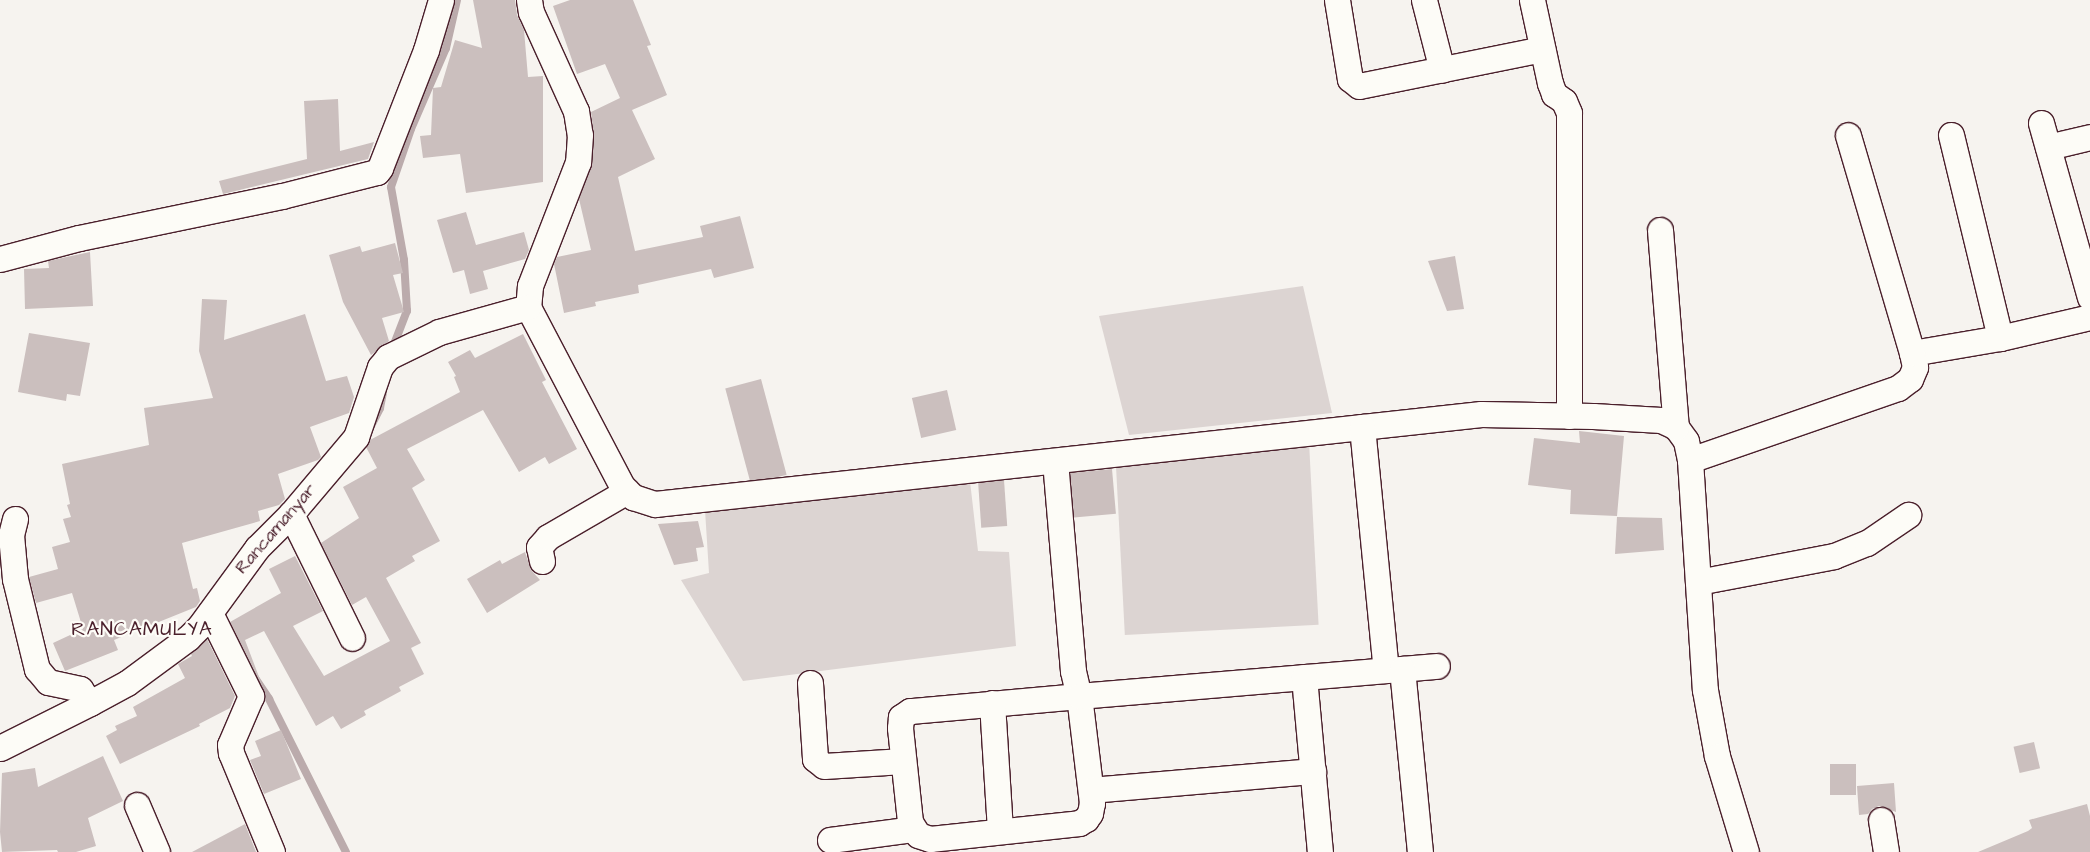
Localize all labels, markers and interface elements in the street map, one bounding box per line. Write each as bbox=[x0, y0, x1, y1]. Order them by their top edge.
street label: Rancamanyar bbox=[231, 479, 321, 579]
district label: RANCAMULYA bbox=[70, 617, 214, 641]

